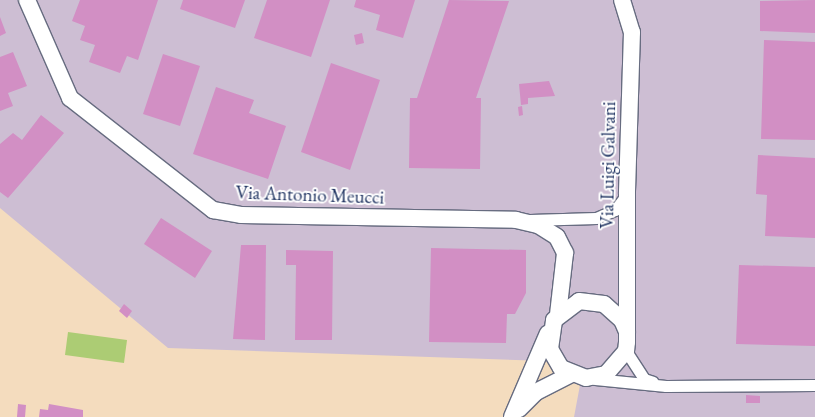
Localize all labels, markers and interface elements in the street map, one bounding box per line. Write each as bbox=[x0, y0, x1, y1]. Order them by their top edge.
street label: Via Luigi Galvani bbox=[595, 101, 621, 229]
street label: Via Antonio Meucci bbox=[235, 181, 385, 209]

